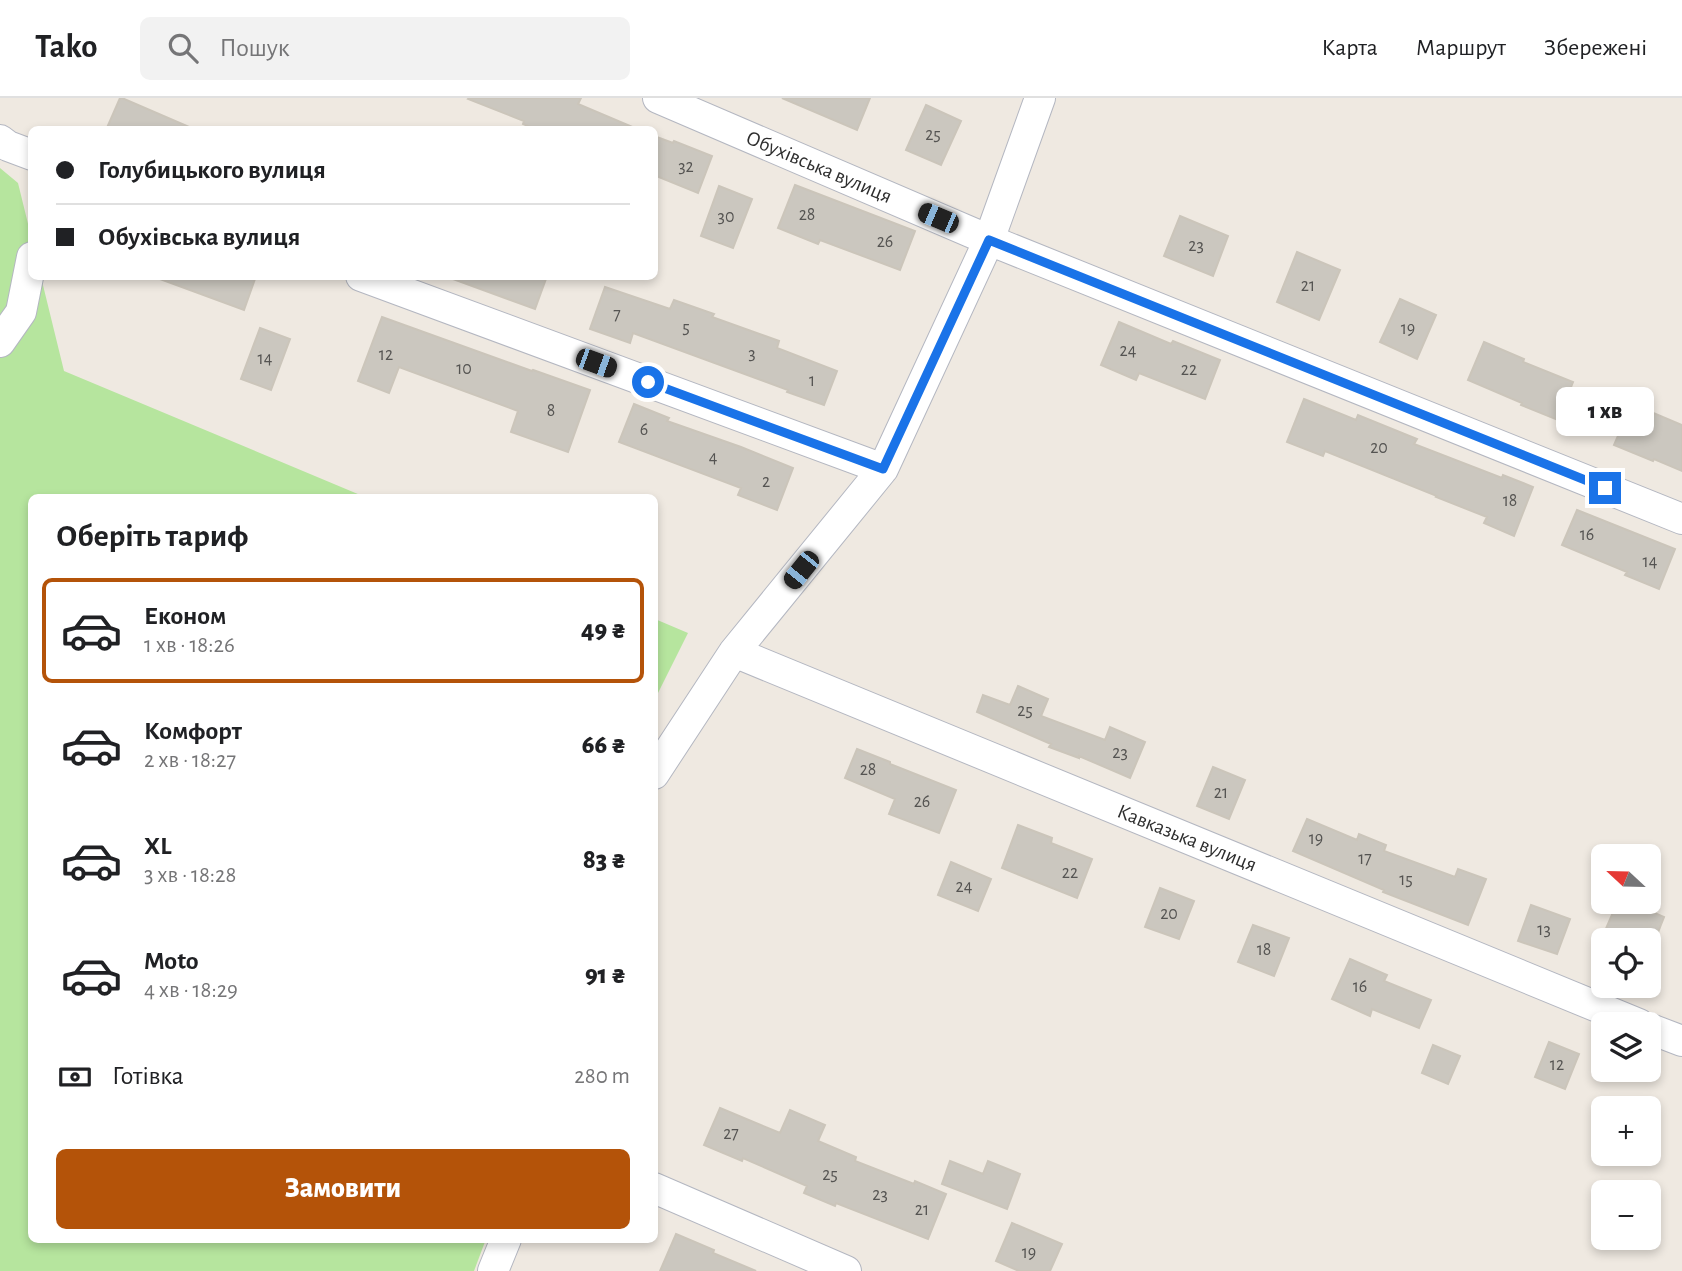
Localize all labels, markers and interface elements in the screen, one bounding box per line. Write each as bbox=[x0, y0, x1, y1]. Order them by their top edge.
search box bbox=[140, 17, 630, 80]
icon: search bbox=[164, 29, 202, 67]
text: Tako bbox=[35, 31, 98, 64]
text: Пошук bbox=[220, 35, 290, 61]
text: Карта bbox=[1322, 36, 1378, 60]
text: Маршрут bbox=[1416, 36, 1506, 60]
text: Збережені bbox=[1544, 36, 1647, 60]
house number: 25 bbox=[925, 126, 941, 144]
street label: Обухівська вулиця bbox=[743, 127, 895, 207]
text: Голубицького вулиця bbox=[98, 157, 326, 183]
house number: 32 bbox=[678, 158, 694, 176]
car bbox=[915, 200, 962, 236]
house number: 28 bbox=[799, 206, 815, 224]
house number: 30 bbox=[718, 208, 734, 226]
text: Обухівська вулиця bbox=[98, 224, 300, 250]
house number: 26 bbox=[877, 233, 893, 251]
house number: 23 bbox=[1188, 237, 1204, 255]
house number: 21 bbox=[1301, 277, 1315, 295]
house number: 7 bbox=[613, 306, 621, 324]
house number: 5 bbox=[682, 319, 690, 337]
house number: 19 bbox=[1401, 320, 1415, 338]
house number: 24 bbox=[1120, 342, 1137, 360]
house number: 3 bbox=[748, 345, 756, 363]
house number: 12 bbox=[379, 346, 393, 364]
car bbox=[573, 346, 620, 380]
house number: 14 bbox=[258, 350, 273, 368]
house number: 10 bbox=[456, 360, 472, 378]
house number: 22 bbox=[1181, 361, 1197, 379]
route start bbox=[632, 366, 664, 398]
house number: 1 bbox=[809, 372, 815, 390]
callout: 1 хв bbox=[1556, 386, 1654, 436]
text: 1 хв bbox=[1588, 400, 1622, 423]
house number: 8 bbox=[547, 402, 555, 420]
house number: 6 bbox=[640, 421, 648, 439]
house number: 20 bbox=[1370, 439, 1388, 457]
house number: 4 bbox=[709, 449, 718, 467]
route end bbox=[1589, 472, 1621, 504]
house number: 2 bbox=[762, 473, 770, 491]
house number: 18 bbox=[1503, 492, 1517, 510]
text: Оберіть тариф bbox=[56, 520, 248, 552]
house number: 16 bbox=[1580, 526, 1594, 544]
car bbox=[780, 547, 823, 593]
house number: 14 bbox=[1643, 553, 1658, 571]
icon: car bbox=[60, 599, 123, 662]
text: Економ bbox=[144, 603, 226, 629]
text: 49 ₴ bbox=[581, 617, 626, 643]
text: 1 хв · 18:26 bbox=[144, 634, 235, 657]
house number: 25 bbox=[1017, 702, 1033, 720]
icon: car bbox=[60, 714, 123, 777]
text: Комфорт bbox=[144, 718, 242, 744]
text: 66 ₴ bbox=[582, 732, 626, 758]
house number: 23 bbox=[1112, 744, 1128, 762]
text: 2 хв · 18:27 bbox=[144, 749, 236, 772]
house number: 28 bbox=[860, 761, 876, 779]
house number: 21 bbox=[1214, 784, 1228, 802]
house number: 26 bbox=[914, 793, 930, 811]
street label: Кавказька вулиця bbox=[1114, 800, 1260, 876]
icon: car bbox=[60, 829, 123, 892]
house number: 19 bbox=[1309, 830, 1323, 848]
text: XL bbox=[144, 833, 171, 859]
north arrow bbox=[1591, 844, 1661, 914]
map controls bbox=[1591, 844, 1661, 1250]
text: 83 ₴ bbox=[583, 847, 626, 873]
house number: 17 bbox=[1358, 850, 1372, 868]
text: 3 хв · 18:28 bbox=[144, 864, 236, 887]
house number: 22 bbox=[1062, 864, 1078, 882]
house number: 15 bbox=[1399, 871, 1413, 889]
house number: 24 bbox=[956, 878, 973, 896]
house number: 20 bbox=[1160, 905, 1178, 923]
house number: 13 bbox=[1537, 921, 1551, 939]
button: locate bbox=[1591, 928, 1661, 998]
house number: 18 bbox=[1257, 941, 1271, 959]
icon: car bbox=[60, 944, 123, 1007]
text: Moto bbox=[144, 948, 199, 974]
text: 91 ₴ bbox=[585, 962, 626, 988]
house number: 16 bbox=[1353, 978, 1367, 996]
text: 4 хв · 18:29 bbox=[144, 979, 238, 1002]
button: layers bbox=[1591, 1012, 1661, 1082]
house number: 12 bbox=[1550, 1056, 1564, 1074]
icon: cash bbox=[56, 1058, 94, 1096]
text: Готівка bbox=[112, 1063, 184, 1089]
text: 280 m bbox=[574, 1065, 630, 1088]
button: + bbox=[1591, 1096, 1661, 1166]
house number: 27 bbox=[723, 1125, 739, 1143]
button: Замовити bbox=[56, 1149, 630, 1229]
house number: 25 bbox=[822, 1166, 838, 1184]
button: − bbox=[1591, 1180, 1661, 1250]
house number: 23 bbox=[872, 1186, 888, 1204]
house number: 21 bbox=[915, 1201, 929, 1219]
house number: 19 bbox=[1022, 1244, 1036, 1262]

